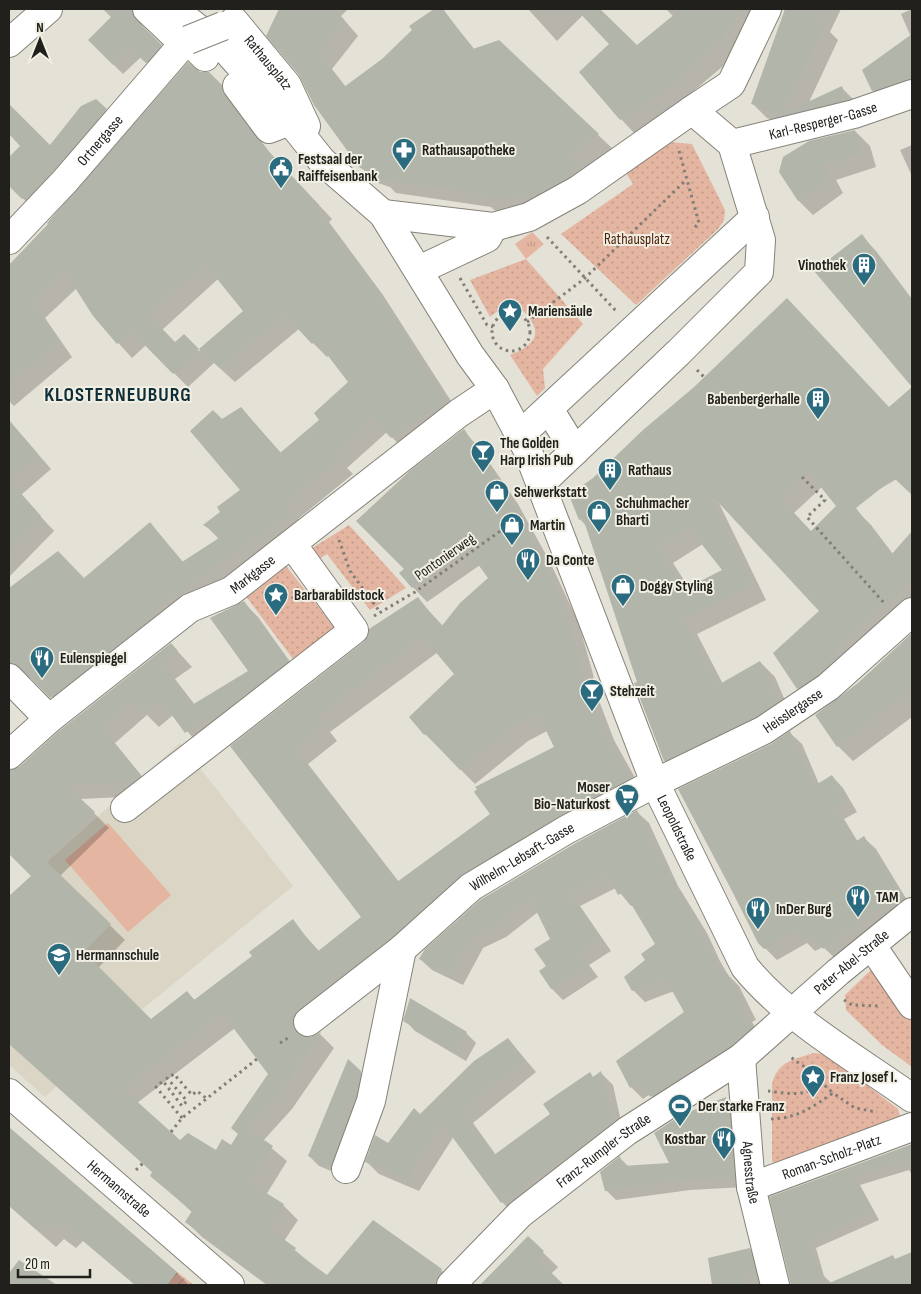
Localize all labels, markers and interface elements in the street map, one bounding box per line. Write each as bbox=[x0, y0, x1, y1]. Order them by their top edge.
north arrow bbox=[15, 15, 65, 65]
text: N bbox=[36, 19, 44, 36]
street label: Rathausplatz bbox=[240, 31, 297, 93]
street label: Karl-Resperger-Gasse bbox=[767, 97, 880, 144]
street label: Ortnergasse bbox=[73, 111, 127, 170]
pharmacy icon: Rathausapotheke bbox=[391, 137, 417, 171]
place label: Rathausapotheke bbox=[422, 141, 515, 160]
place label: Festsaal der Raiffeisenbank bbox=[298, 150, 378, 186]
public building icon: Festsaal der Raiffeisenbank bbox=[268, 155, 294, 189]
park label: Rathausplatz bbox=[604, 230, 670, 249]
building icon: Vinothek bbox=[851, 252, 877, 286]
place label: Vinothek bbox=[798, 256, 847, 275]
place icon: Mariensäule bbox=[497, 298, 523, 332]
place label: Mariensäule bbox=[528, 302, 592, 321]
district label: KLOSTERNEUBURG bbox=[44, 383, 192, 407]
building icon: Babenbergerhalle bbox=[805, 386, 831, 420]
place label: Babenbergerhalle bbox=[707, 390, 800, 409]
place label: The Golden Harp Irish Pub bbox=[500, 434, 573, 470]
bar icon: The Golden Harp Irish Pub bbox=[470, 439, 496, 473]
building icon: Rathaus bbox=[597, 457, 623, 491]
place label: Rathaus bbox=[628, 461, 672, 480]
shop icon: Sehwerkstatt bbox=[484, 479, 510, 513]
place label: Sehwerkstatt bbox=[514, 483, 587, 502]
place label: Schuhmacher Bharti bbox=[616, 494, 689, 530]
shop icon: Schuhmacher Bharti bbox=[586, 499, 612, 533]
shop icon: Martin bbox=[499, 512, 525, 546]
place label: Martin bbox=[530, 516, 565, 535]
street label: Pontonierweg bbox=[411, 529, 479, 585]
restaurant icon: Da Conte bbox=[515, 547, 541, 581]
street label: Markgasse bbox=[226, 550, 279, 598]
place label: Da Conte bbox=[546, 551, 594, 570]
shop icon: Doggy Styling bbox=[610, 573, 636, 607]
place label: Doggy Styling bbox=[640, 577, 713, 596]
place icon: Barbarabildstock bbox=[263, 582, 289, 616]
place label: Barbarabildstock bbox=[294, 586, 385, 605]
restaurant icon: Eulenspiegel bbox=[29, 645, 55, 679]
place label: Eulenspiegel bbox=[60, 649, 127, 668]
bar icon: Stehzeit bbox=[579, 678, 605, 712]
place label: Stehzeit bbox=[610, 682, 655, 701]
street label: Heisslergasse bbox=[759, 684, 826, 738]
place label: Moser Bio-Naturkost bbox=[534, 778, 610, 814]
supermarket icon: Moser Bio-Naturkost bbox=[614, 783, 640, 817]
street label: Leopoldstraße bbox=[653, 792, 701, 864]
street label: Wilhelm-Lebsaft-Gasse bbox=[466, 818, 577, 895]
restaurant icon: TAM bbox=[845, 884, 871, 918]
place label: TAM bbox=[876, 888, 898, 907]
restaurant icon: InDer Burg bbox=[745, 896, 771, 930]
place label: InDer Burg bbox=[776, 900, 832, 919]
street label: Pater-Abel-Straße bbox=[810, 925, 893, 999]
school or university icon: Hermannschule bbox=[46, 942, 72, 976]
place label: Hermannschule bbox=[76, 946, 159, 965]
place icon: Franz Josef I. bbox=[800, 1064, 826, 1098]
place label: Franz Josef I. bbox=[830, 1068, 897, 1087]
sports icon: Der starke Franz bbox=[667, 1093, 693, 1127]
place label: Der starke Franz bbox=[698, 1097, 785, 1116]
street label: Franz-Rumpler-Straße bbox=[552, 1109, 654, 1192]
restaurant icon: Kostbar bbox=[711, 1126, 737, 1160]
place label: Kostbar bbox=[664, 1130, 706, 1149]
street label: Roman-Scholz-Platz bbox=[780, 1130, 884, 1184]
street label: Agnesstraße bbox=[738, 1140, 764, 1206]
street label: Hermannstraße bbox=[83, 1156, 155, 1222]
scale bar bbox=[18, 1246, 90, 1278]
text: 20 m bbox=[25, 1255, 50, 1274]

